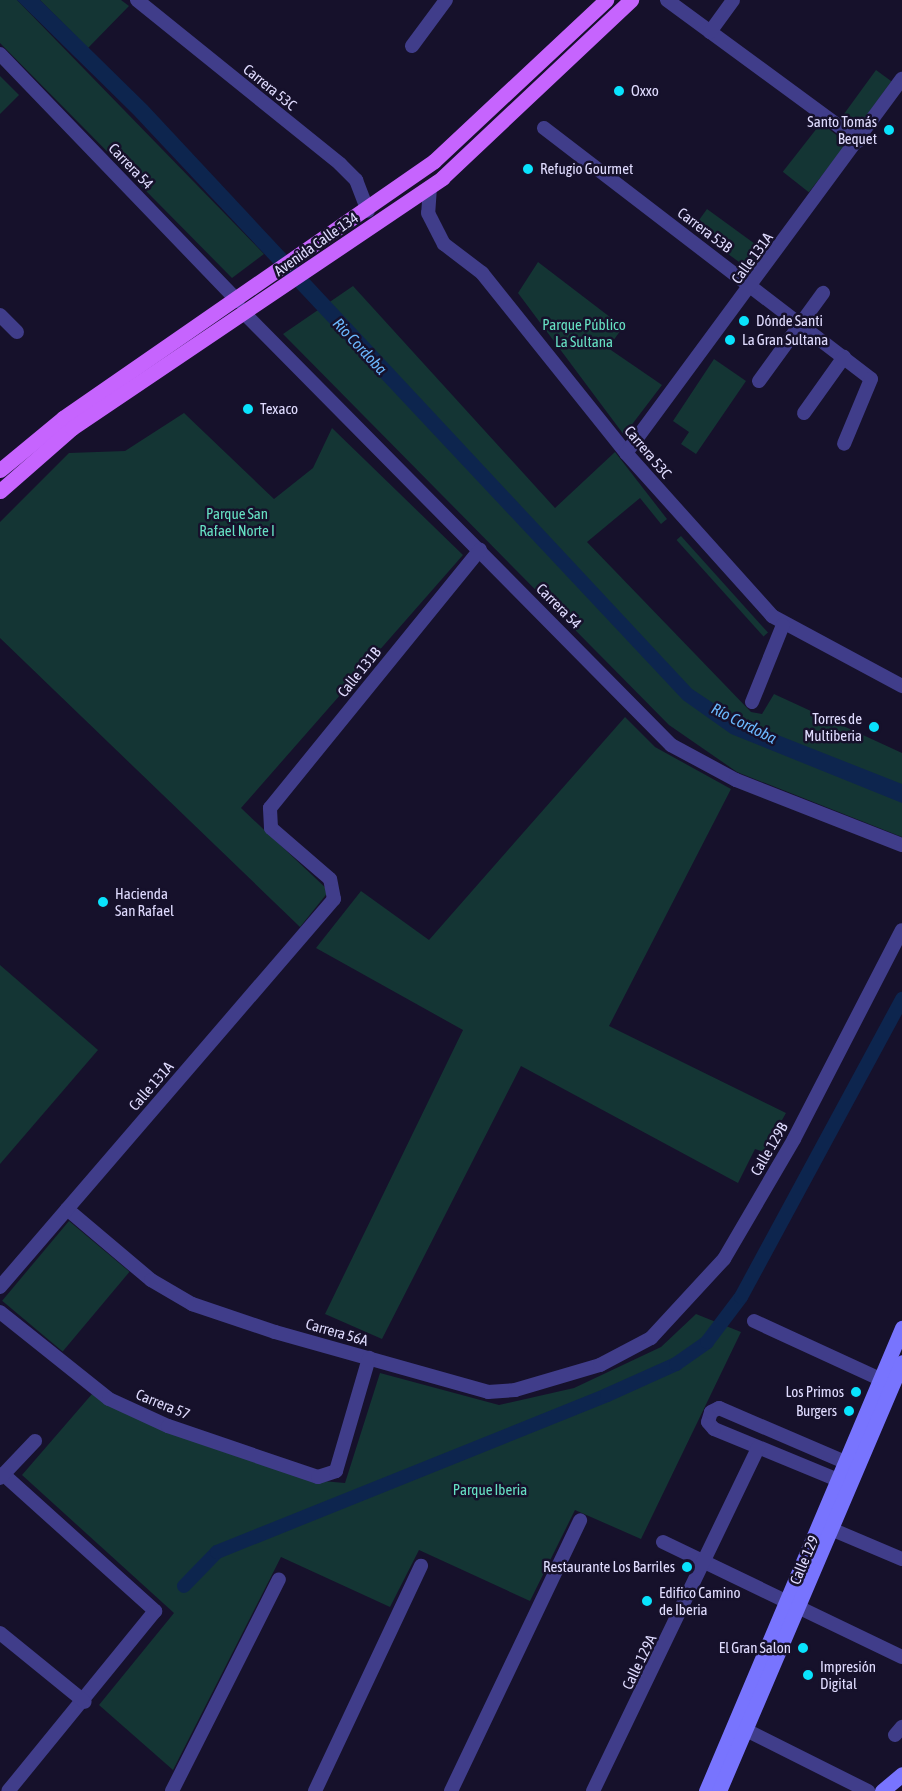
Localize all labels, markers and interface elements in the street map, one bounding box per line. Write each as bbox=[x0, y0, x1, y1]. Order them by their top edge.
street label: Carrera 53C bbox=[240, 60, 300, 114]
place label: Oxxo bbox=[631, 82, 659, 100]
marker: Oxxo bbox=[612, 84, 626, 98]
place label: Santo Tomás Bequet bbox=[807, 112, 877, 147]
marker: Santo Tomás Bequet bbox=[882, 123, 896, 137]
street label: Carrera 54 bbox=[105, 139, 157, 193]
place label: Refugio Gourmet bbox=[540, 160, 633, 178]
marker: Refugio Gourmet bbox=[521, 162, 535, 176]
street label: Carrera 53B bbox=[674, 204, 736, 256]
street label: Avenida Calle 134 bbox=[270, 208, 362, 280]
street label: Calle 131A bbox=[727, 229, 777, 287]
place label: Dónde Santi bbox=[756, 312, 823, 330]
water label: Rio Cordoba bbox=[329, 314, 391, 378]
marker: Dónde Santi bbox=[737, 314, 751, 328]
park label: Parque Público La Sultana bbox=[542, 315, 626, 350]
place label: La Gran Sultana bbox=[742, 331, 828, 349]
marker: La Gran Sultana bbox=[723, 333, 737, 347]
place label: Texaco bbox=[260, 400, 298, 418]
marker: Texaco bbox=[241, 402, 255, 416]
street label: Carrera 53C bbox=[621, 422, 675, 482]
park label: Parque San Rafael Norte I bbox=[199, 504, 275, 539]
street label: Carrera 54 bbox=[533, 580, 585, 632]
street label: Calle 131B bbox=[334, 644, 384, 700]
water label: Río Cordoba bbox=[708, 698, 780, 748]
place label: Torres de Multiberia bbox=[804, 709, 862, 744]
marker: Torres de Multiberia bbox=[867, 720, 881, 734]
place label: Hacienda San Rafael bbox=[115, 884, 174, 919]
marker: Hacienda San Rafael bbox=[96, 895, 110, 909]
street label: Calle 131A bbox=[125, 1058, 177, 1114]
street label: Calle 129B bbox=[747, 1119, 791, 1179]
street label: Carrera 56A bbox=[304, 1315, 370, 1349]
place label: Los Primos bbox=[785, 1383, 844, 1401]
street label: Carrera 57 bbox=[133, 1385, 193, 1423]
marker: Los Primos bbox=[849, 1385, 863, 1399]
place label: Burgers bbox=[796, 1402, 837, 1420]
marker: Burgers bbox=[842, 1404, 856, 1418]
park label: Parque Iberia bbox=[453, 1481, 527, 1499]
street label: Calle 129 bbox=[786, 1533, 822, 1587]
place label: Restaurante Los Barriles bbox=[543, 1558, 675, 1576]
marker: Restaurante Los Barriles bbox=[680, 1560, 694, 1574]
place label: Edifico Camino de Iberia bbox=[659, 1583, 740, 1618]
marker: Edifico Camino de Iberia bbox=[640, 1594, 654, 1608]
street label: Calle 129A bbox=[618, 1632, 660, 1692]
place label: El Gran Salon bbox=[719, 1639, 791, 1657]
marker: El Gran Salon bbox=[796, 1641, 810, 1655]
place label: Impresión Digital bbox=[820, 1657, 876, 1692]
marker: Impresión Digital bbox=[801, 1668, 815, 1682]

